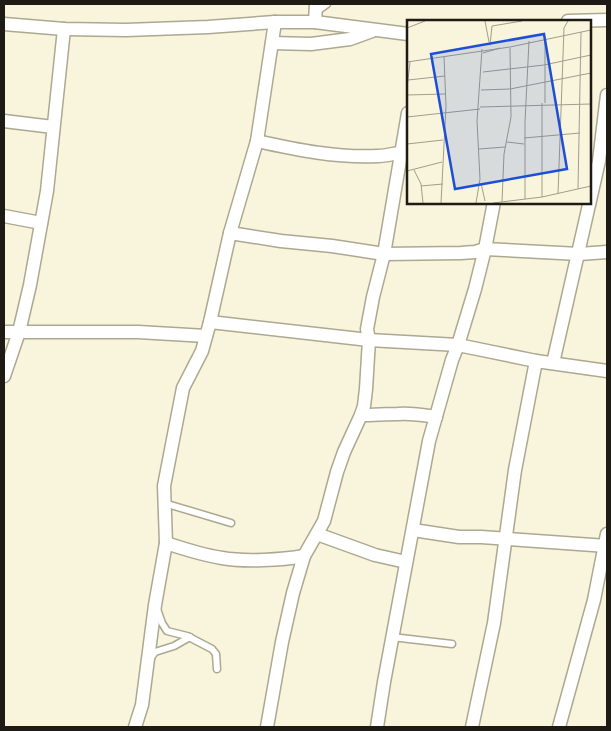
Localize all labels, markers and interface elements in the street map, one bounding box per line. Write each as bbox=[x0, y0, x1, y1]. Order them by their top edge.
inset map bbox=[407, 20, 591, 204]

